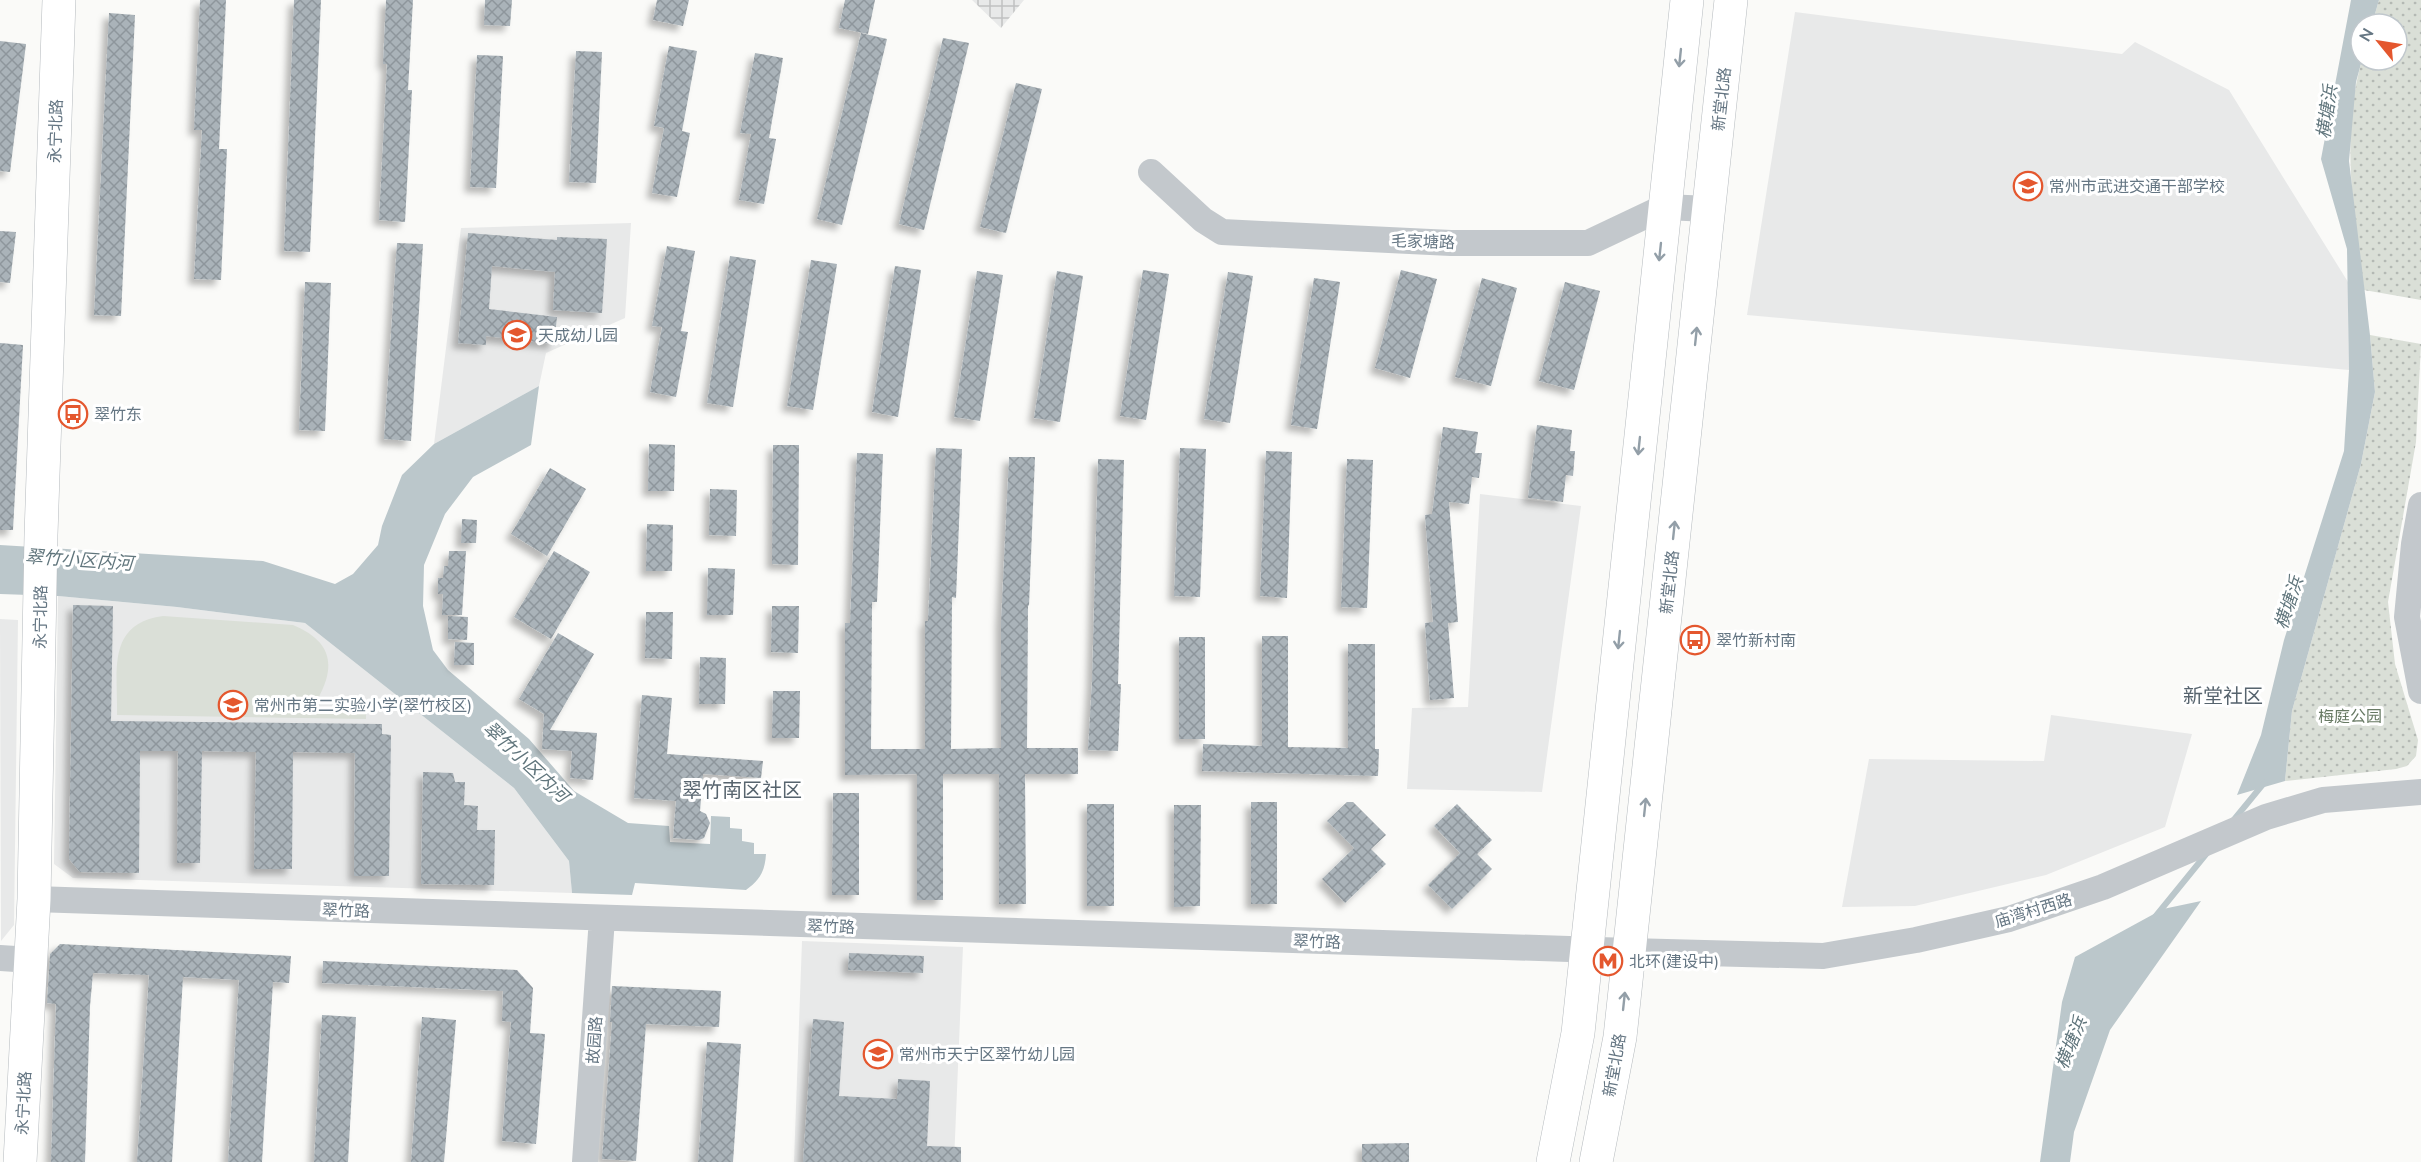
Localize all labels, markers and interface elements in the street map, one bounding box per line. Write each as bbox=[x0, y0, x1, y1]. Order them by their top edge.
north arrow bbox=[2349, 12, 2409, 72]
text: N bbox=[2354, 24, 2379, 46]
one-way arrow bbox=[1675, 48, 1686, 68]
street label: 新堂北路 bbox=[1708, 66, 1736, 132]
water label: 横塘浜 bbox=[2311, 82, 2343, 140]
street label: 永宁北路 bbox=[44, 99, 68, 163]
school or university icon: 常州市武进交通干部学校 bbox=[2012, 170, 2044, 202]
place label: 常州市武进交通干部学校 bbox=[2049, 176, 2225, 198]
street label: 毛家塘路 bbox=[1391, 230, 1455, 254]
one-way arrow bbox=[1654, 242, 1665, 261]
school or university icon: 天成幼儿园 bbox=[501, 319, 533, 351]
place label: 天成幼儿园 bbox=[538, 325, 618, 347]
one-way arrow bbox=[1691, 327, 1702, 346]
bus stop icon: 翠竹东 bbox=[57, 398, 89, 430]
place label: 翠竹东 bbox=[94, 404, 142, 426]
one-way arrow bbox=[1633, 436, 1644, 455]
one-way arrow bbox=[1669, 520, 1680, 540]
water label: 翠竹小区内河 bbox=[24, 544, 137, 576]
street label: 新堂北路 bbox=[1656, 549, 1684, 615]
water label: 横塘浜 bbox=[2269, 572, 2309, 632]
street label: 永宁北路 bbox=[29, 585, 53, 649]
bus stop icon: 翠竹新村南 bbox=[1679, 624, 1711, 656]
one-way arrow bbox=[1613, 629, 1624, 649]
place label: 翠竹新村南 bbox=[1716, 630, 1796, 652]
district label: 新堂社区 bbox=[2183, 683, 2263, 710]
school or university icon: 常州市第二实验小学(翠竹校区) bbox=[217, 689, 249, 721]
place label: 常州市第二实验小学(翠竹校区) bbox=[254, 695, 472, 717]
park label: 梅庭公园 bbox=[2318, 706, 2382, 728]
water label: 翠竹小区内河 bbox=[478, 716, 576, 810]
district label: 翠竹南区社区 bbox=[682, 777, 802, 804]
one-way arrow bbox=[1639, 798, 1650, 818]
street label: 庙湾村西路 bbox=[1992, 889, 2075, 933]
street label: 翠竹路 bbox=[322, 899, 370, 923]
street label: 翠竹路 bbox=[807, 915, 855, 939]
street label: 翠竹路 bbox=[1293, 930, 1341, 954]
metro station icon: 北环(建设中) bbox=[1592, 945, 1624, 977]
place label: 北环(建设中) bbox=[1629, 951, 1719, 973]
one-way arrow bbox=[1619, 992, 1630, 1012]
water label: 横塘浜 bbox=[2050, 1012, 2093, 1073]
street label: 故园路 bbox=[582, 1015, 608, 1065]
street label: 新堂北路 bbox=[1599, 1032, 1631, 1099]
school or university icon: 常州市天宁区翠竹幼儿园 bbox=[862, 1038, 894, 1070]
place label: 常州市天宁区翠竹幼儿园 bbox=[899, 1044, 1075, 1066]
street label: 永宁北路 bbox=[11, 1071, 37, 1136]

